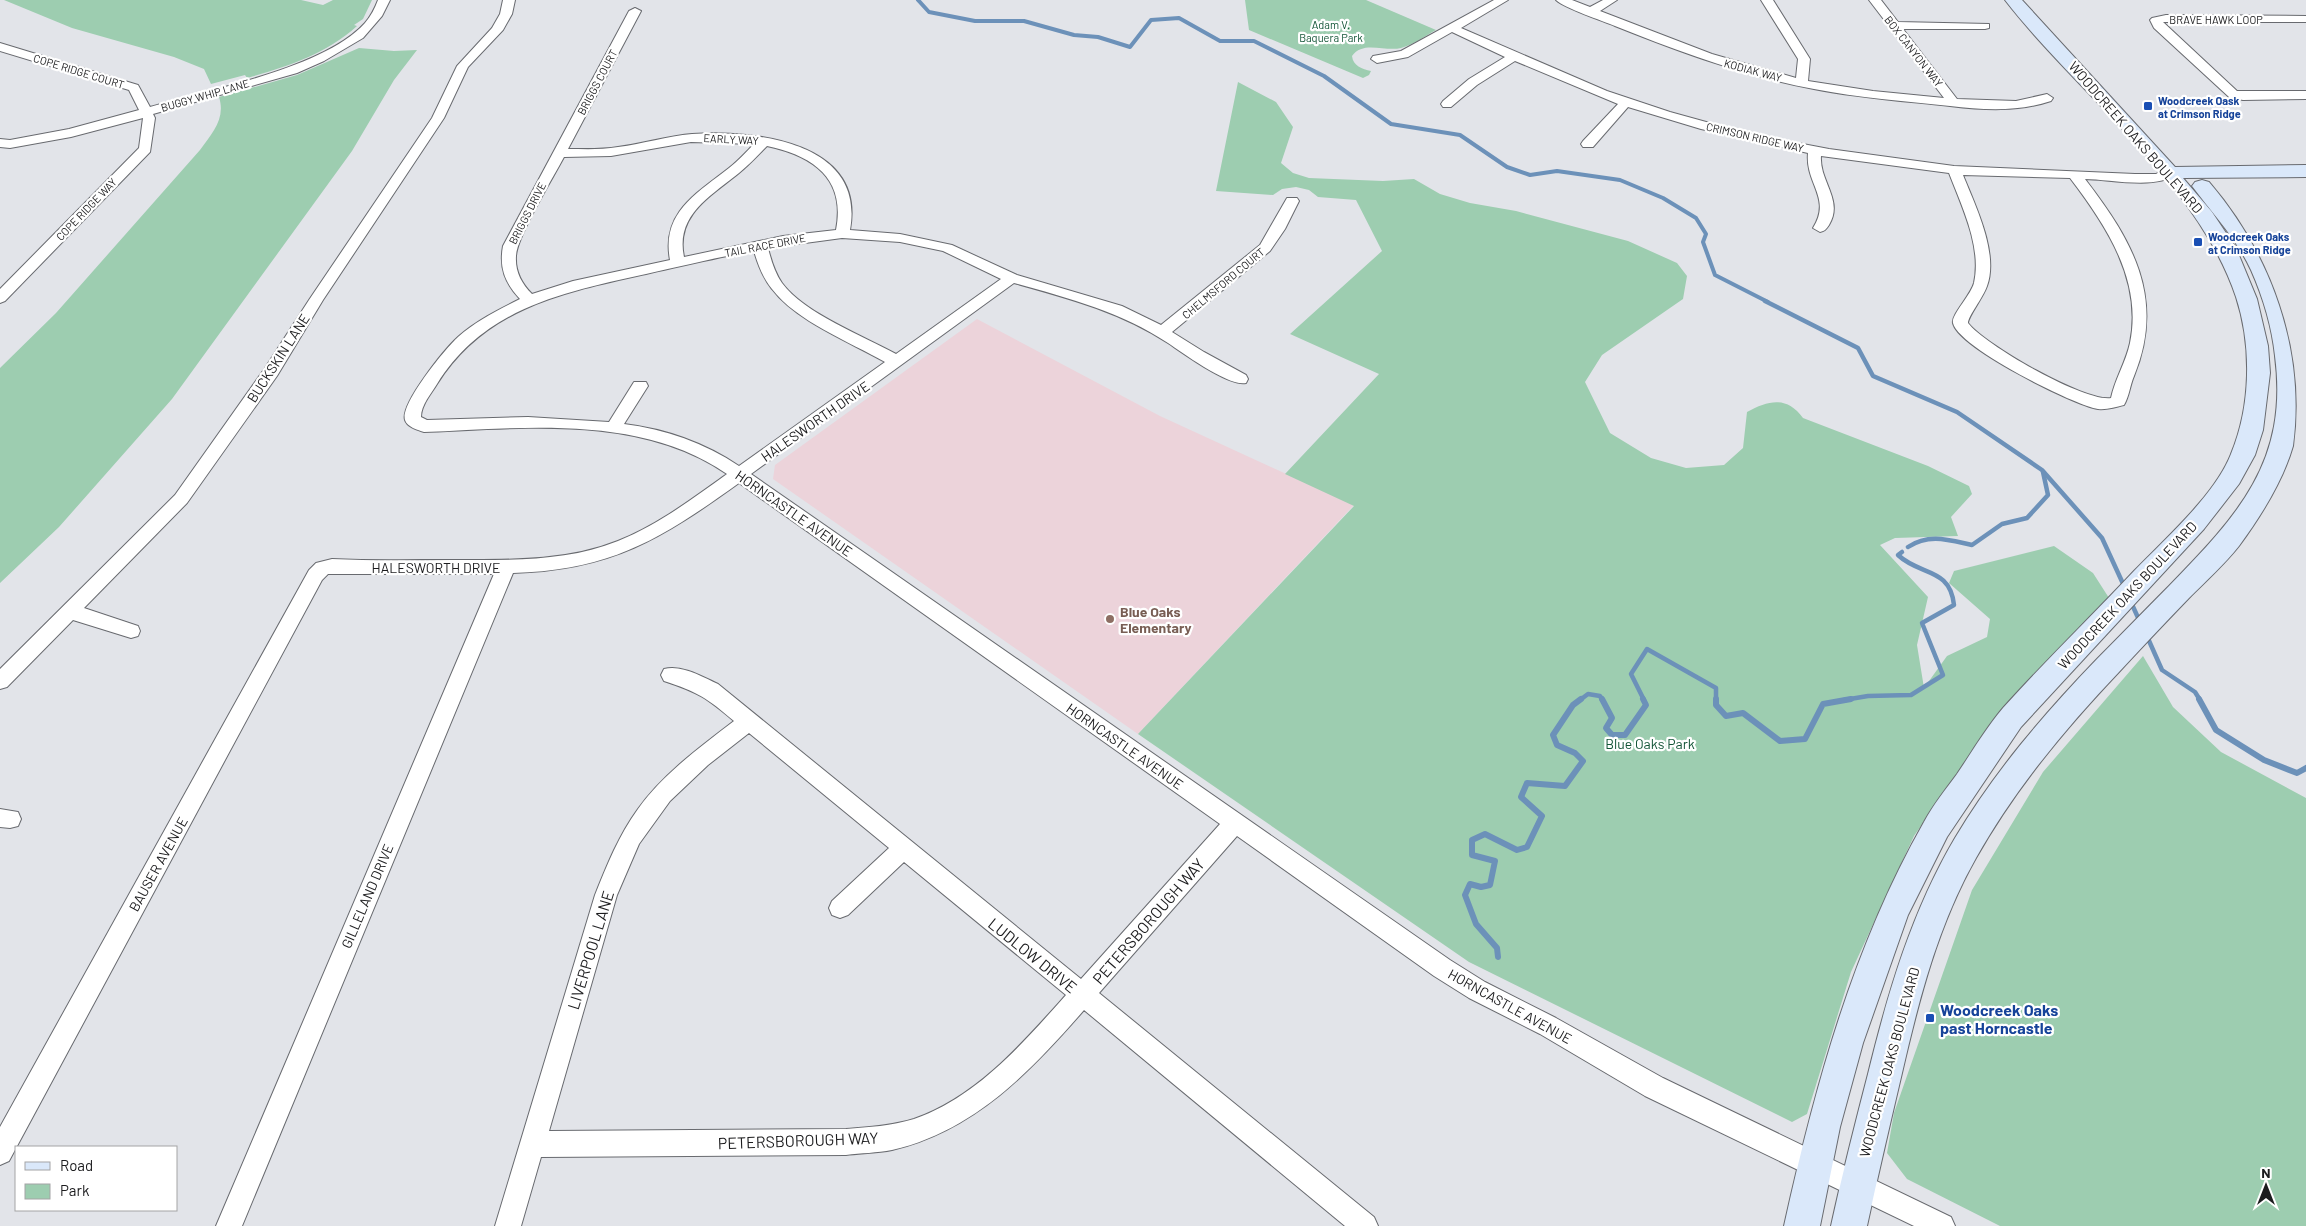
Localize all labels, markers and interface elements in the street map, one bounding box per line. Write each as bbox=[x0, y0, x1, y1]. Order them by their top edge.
street label: BOX CANYON WAY bbox=[1882, 13, 1946, 89]
street label: BRAVE HAWK LOOP bbox=[2169, 13, 2263, 26]
park label: Adam V. Baquera Park bbox=[1299, 18, 1363, 44]
street label: BRIGGS COURT bbox=[574, 47, 620, 117]
street label: COPE RIDGE COURT bbox=[32, 51, 126, 91]
street label: KODIAK WAY bbox=[1723, 56, 1783, 84]
street label: WOODCREEK OAKS BOULEVARD bbox=[2065, 58, 2207, 216]
street label: BUGGY WHIP LANE bbox=[159, 76, 251, 114]
place label: Woodcreek Oask at Crimson Ridge bbox=[2158, 94, 2241, 120]
marker: Woodcreek Oask at Crimson Ridge bbox=[2142, 100, 2154, 112]
street label: CRIMSON RIDGE WAY bbox=[1705, 119, 1805, 155]
street label: EARLY WAY bbox=[703, 131, 759, 147]
street label: COPE RIDGE WAY bbox=[53, 175, 119, 243]
street label: BRIGGS DRIVE bbox=[506, 179, 548, 246]
place label: Woodcreek Oaks at Crimson Ridge bbox=[2208, 230, 2291, 256]
street label: TAIL RACE DRIVE bbox=[723, 231, 807, 259]
marker: Woodcreek Oaks at Crimson Ridge bbox=[2192, 236, 2204, 248]
street label: CHELMSFORD COURT bbox=[1179, 245, 1267, 321]
street label: BUCKSKIN LANE bbox=[243, 311, 313, 405]
street label: HALESWORTH DRIVE bbox=[757, 377, 873, 465]
street label: HORNCASTLE AVENUE bbox=[732, 466, 856, 560]
street label: WOODCREEK OAKS BOULEVARD bbox=[2054, 518, 2200, 672]
street label: HALESWORTH DRIVE bbox=[372, 559, 500, 576]
place label: Blue Oaks Elementary bbox=[1120, 603, 1191, 636]
marker: Blue Oaks Elementary bbox=[1104, 613, 1116, 625]
street label: HORNCASTLE AVENUE bbox=[1063, 699, 1187, 793]
park label: Blue Oaks Park bbox=[1605, 735, 1695, 752]
street label: BAUSER AVENUE bbox=[125, 814, 191, 914]
street label: GILLELAND DRIVE bbox=[337, 841, 397, 951]
street label: PETERSBOROUGH WAY bbox=[1088, 854, 1208, 988]
street label: LIVERPOOL LANE bbox=[563, 888, 617, 1012]
street label: LUDLOW DRIVE bbox=[985, 914, 1081, 996]
street label: HORNCASTLE AVENUE bbox=[1445, 965, 1575, 1047]
street label: WOODCREEK OAKS BOULEVARD bbox=[1855, 965, 1923, 1159]
place label: Woodcreek Oaks past Horncastle bbox=[1940, 1000, 2058, 1037]
marker: Woodcreek Oaks past Horncastle bbox=[1924, 1012, 1936, 1024]
street label: PETERSBOROUGH WAY bbox=[717, 1128, 879, 1152]
legend bbox=[15, 1146, 178, 1211]
text: Road bbox=[60, 1156, 93, 1174]
north arrow bbox=[2241, 1161, 2291, 1211]
text: N bbox=[2261, 1164, 2271, 1181]
text: Park bbox=[60, 1181, 90, 1199]

